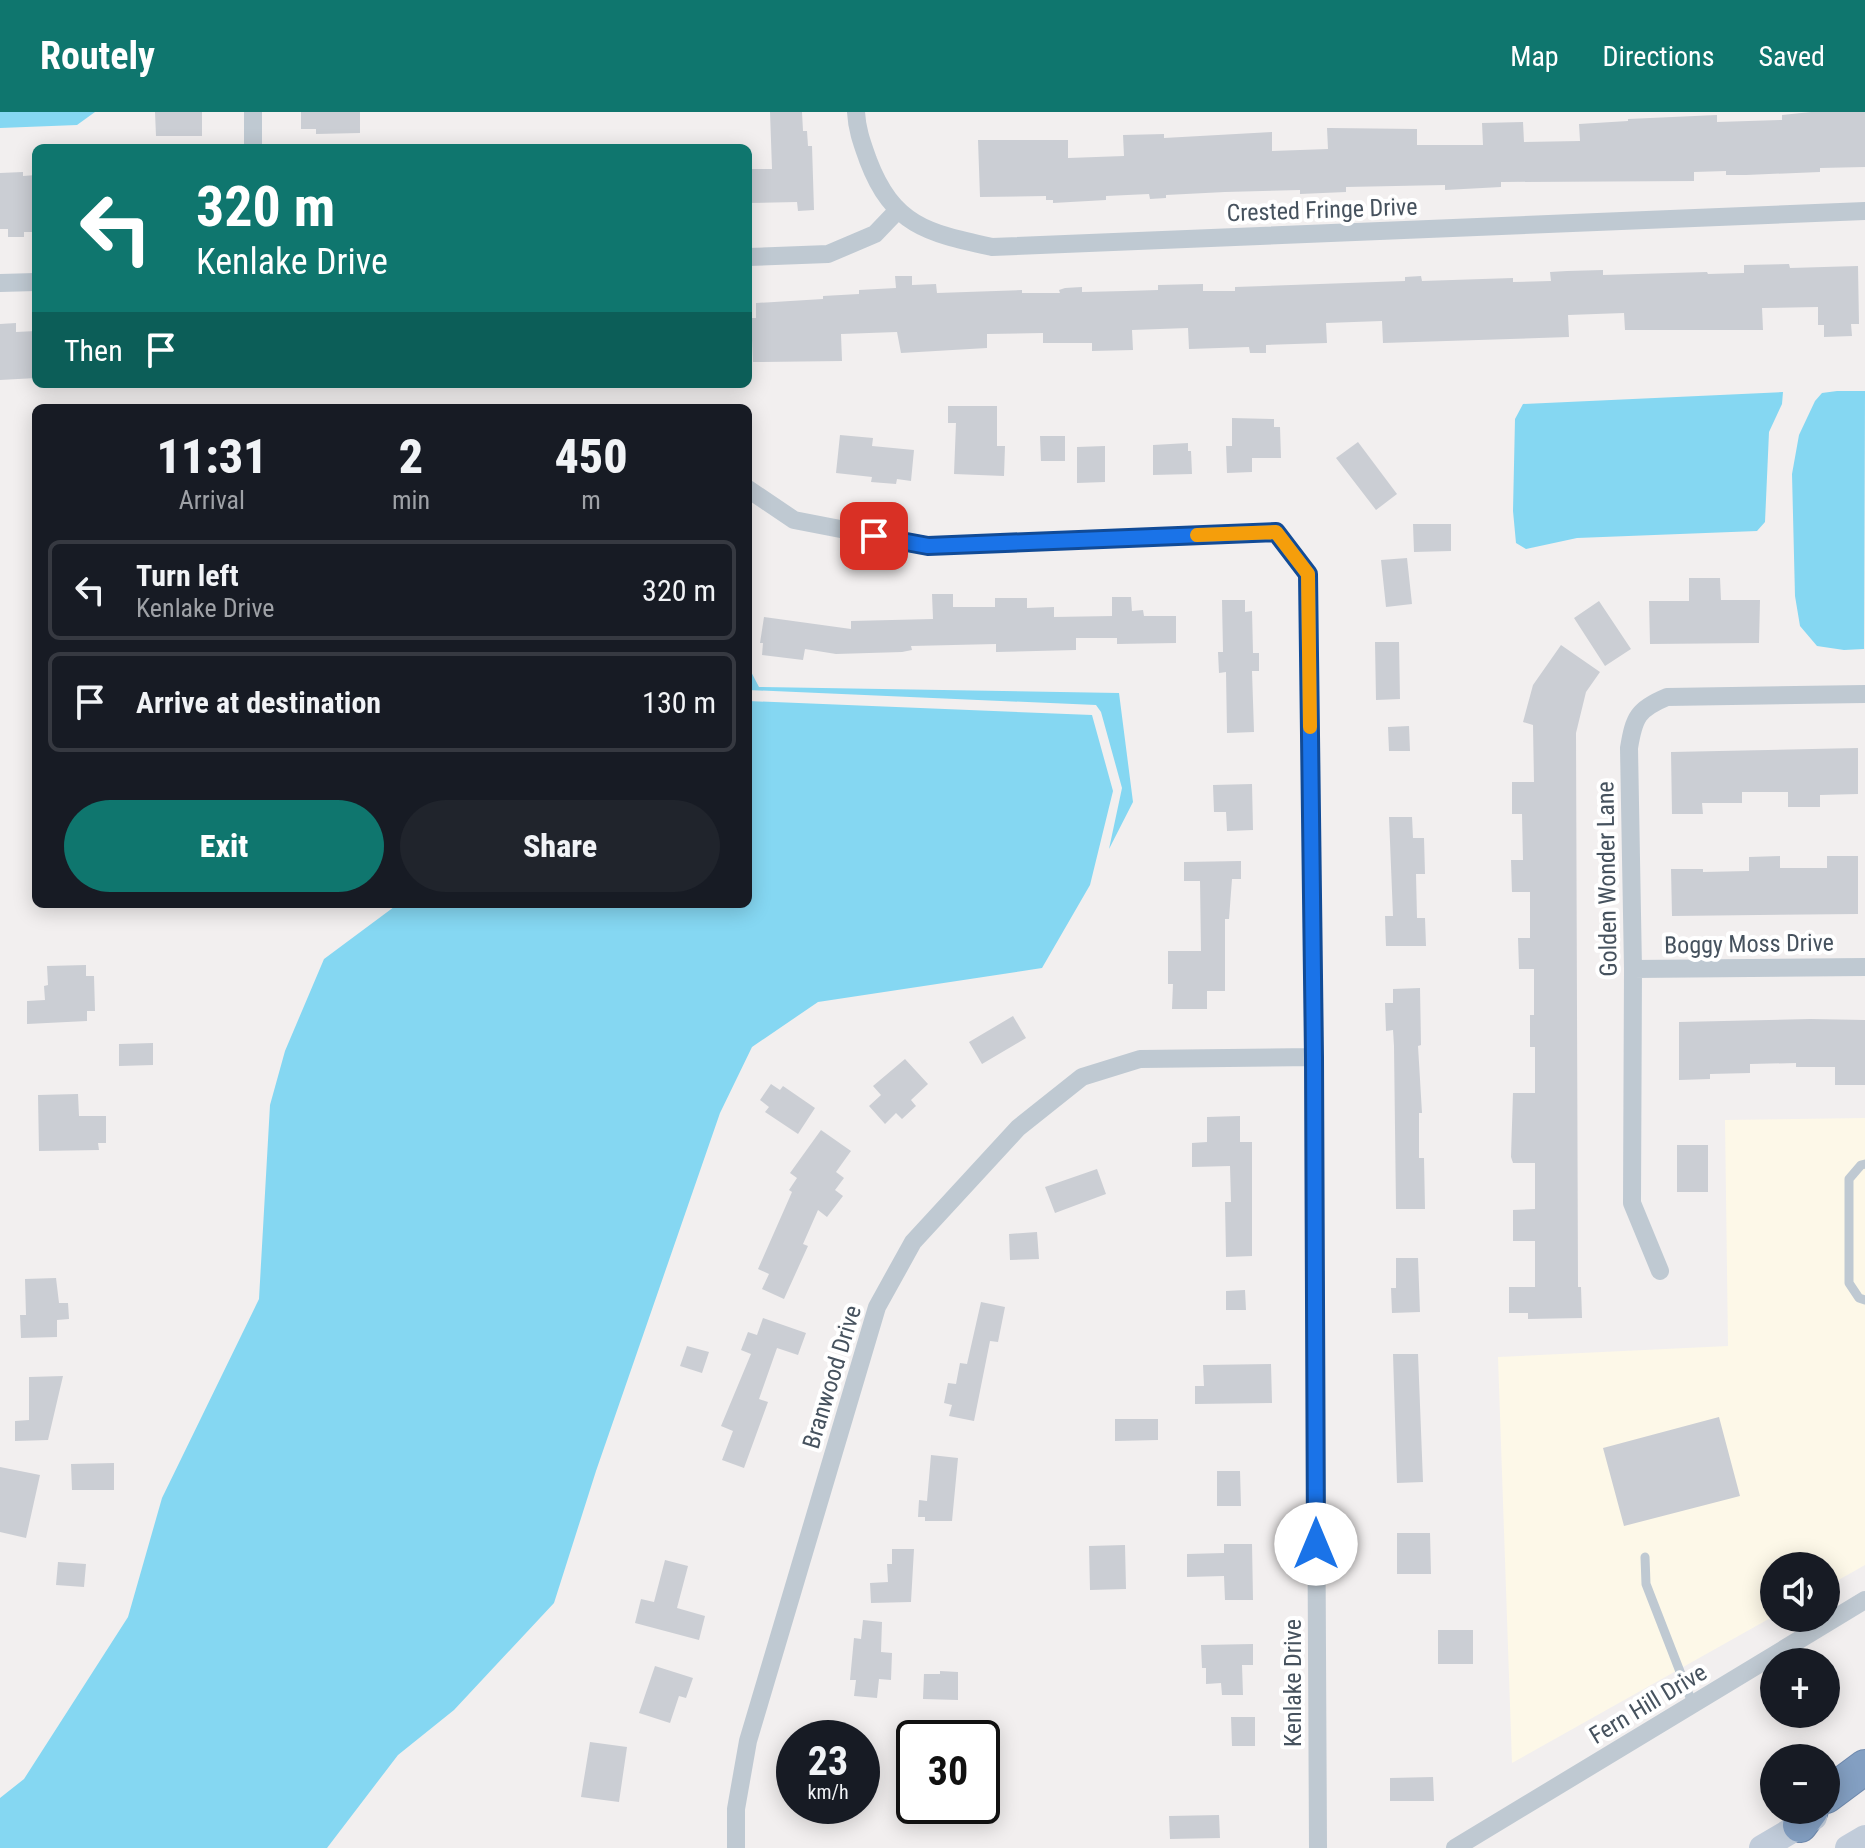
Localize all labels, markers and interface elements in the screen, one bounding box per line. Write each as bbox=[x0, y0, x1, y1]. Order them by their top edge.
text: Routely bbox=[40, 34, 155, 78]
text: Map bbox=[1510, 40, 1559, 73]
text: Directions bbox=[1603, 40, 1714, 73]
text: Saved bbox=[1758, 40, 1825, 73]
text: 320 m bbox=[196, 174, 335, 240]
icon: left bbox=[64, 176, 168, 280]
street label: Crested Fringe Drive bbox=[1226, 193, 1418, 227]
text: Kenlake Drive bbox=[196, 241, 388, 283]
icon: arrive bbox=[139, 328, 183, 372]
text: Then bbox=[64, 333, 123, 368]
text: 11:31 bbox=[156, 428, 268, 485]
text: 2 bbox=[399, 428, 423, 485]
text: 450 bbox=[554, 428, 628, 485]
text: Arrival bbox=[179, 485, 245, 515]
text: min bbox=[392, 485, 430, 515]
text: m bbox=[581, 485, 601, 515]
pin bbox=[840, 502, 908, 570]
icon: arrive bbox=[852, 514, 896, 558]
text: Turn left bbox=[136, 558, 239, 593]
icon: left bbox=[68, 568, 112, 612]
text: 320 m bbox=[642, 573, 716, 608]
text: Kenlake Drive bbox=[136, 593, 275, 623]
icon: arrive bbox=[68, 680, 112, 724]
text: Arrive at destination bbox=[136, 685, 381, 720]
text: 130 m bbox=[642, 685, 716, 720]
street label: Golden Wonder Lane bbox=[1591, 781, 1623, 977]
button: Exit bbox=[64, 800, 384, 892]
button: Share bbox=[400, 800, 720, 892]
street label: Boggy Moss Drive bbox=[1664, 929, 1834, 959]
street label: Branwood Drive bbox=[797, 1302, 867, 1452]
position arrow bbox=[1274, 1502, 1358, 1586]
map controls bbox=[1760, 1552, 1840, 1824]
button: sound bbox=[1760, 1552, 1840, 1632]
street label: Kenlake Drive bbox=[1279, 1619, 1307, 1747]
button: + bbox=[1760, 1648, 1840, 1728]
street label: Fern Hill Drive bbox=[1584, 1658, 1712, 1750]
speed limit sign: 30 bbox=[896, 1720, 1000, 1824]
text: 23 bbox=[808, 1738, 848, 1785]
button: − bbox=[1760, 1744, 1840, 1824]
text: km/h bbox=[807, 1780, 849, 1804]

